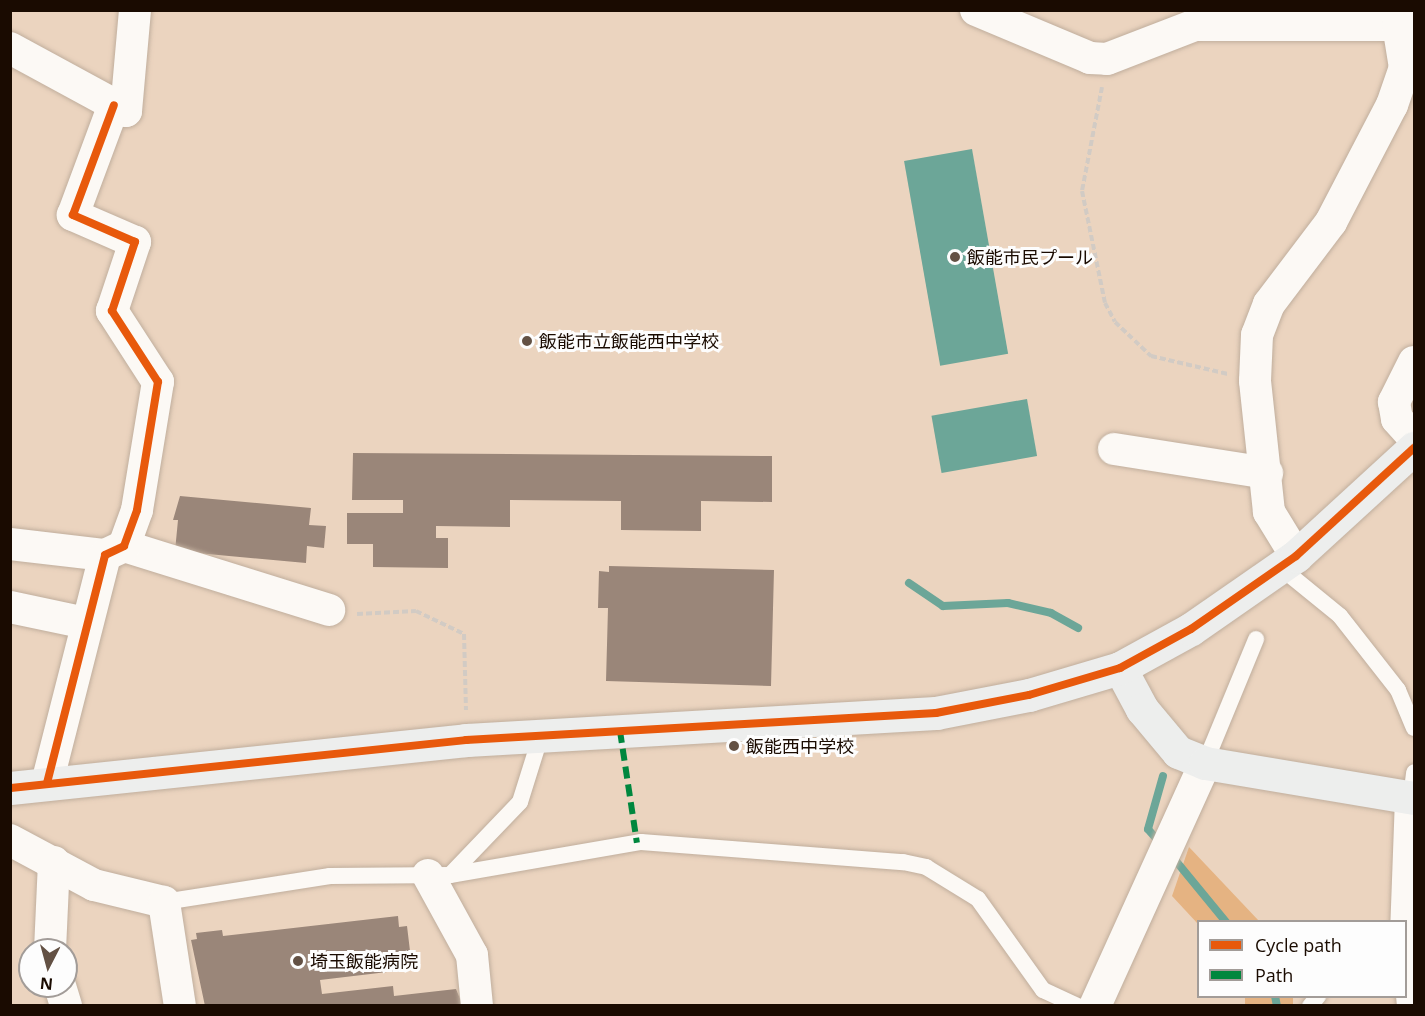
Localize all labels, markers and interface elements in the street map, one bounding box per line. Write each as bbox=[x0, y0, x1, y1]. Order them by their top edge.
place label: 飯能市民プール bbox=[967, 246, 1093, 268]
marker: 飯能市民プール bbox=[948, 250, 962, 264]
place label: 飯能市立飯能西中学校 bbox=[539, 330, 719, 352]
marker: 飯能市立飯能西中学校 bbox=[520, 334, 534, 348]
place label: 飯能西中学校 bbox=[746, 735, 854, 757]
marker: 飯能西中学校 bbox=[727, 739, 741, 753]
legend bbox=[1197, 920, 1407, 998]
text: Cycle path bbox=[1255, 933, 1342, 957]
north arrow bbox=[18, 938, 78, 998]
place label: 埼玉飯能病院 bbox=[310, 950, 418, 972]
marker: 埼玉飯能病院 bbox=[291, 954, 305, 968]
text: Path bbox=[1255, 963, 1293, 987]
text: N bbox=[39, 972, 54, 996]

